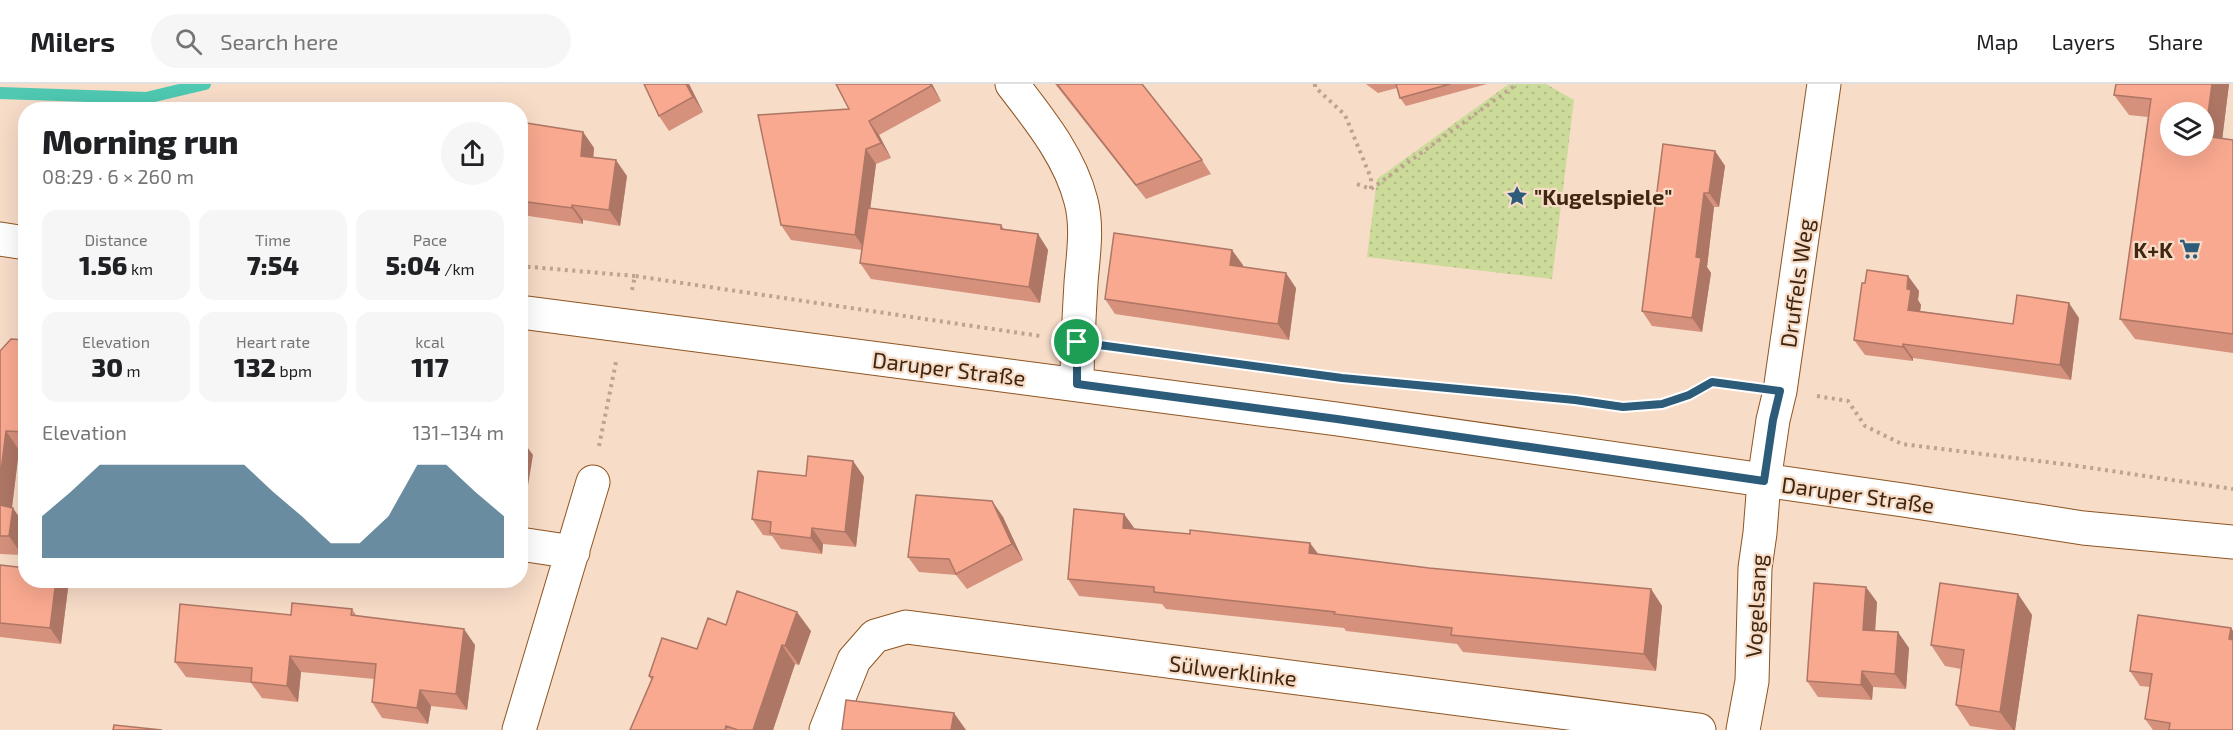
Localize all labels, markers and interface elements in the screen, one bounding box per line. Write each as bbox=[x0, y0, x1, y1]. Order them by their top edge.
search box bbox=[151, 14, 571, 68]
text: Milers bbox=[30, 24, 115, 58]
icon: search bbox=[172, 25, 205, 58]
text: Search here bbox=[220, 28, 338, 54]
text: Map bbox=[1976, 29, 2018, 54]
text: Layers bbox=[2051, 29, 2115, 54]
text: Share bbox=[2148, 29, 2203, 54]
map controls bbox=[2160, 102, 2214, 156]
button: layers bbox=[2160, 102, 2214, 156]
text: Morning run bbox=[42, 121, 239, 161]
button: share bbox=[441, 122, 504, 185]
text: 08:29 · 6 × 260 m bbox=[42, 164, 194, 188]
place label: "Kugelspiele" bbox=[1534, 183, 1672, 209]
place icon: "Kugelspiele" bbox=[1505, 184, 1529, 208]
street label: Druffels Weg bbox=[1774, 217, 1818, 349]
text: Distance bbox=[84, 230, 148, 249]
text: Time bbox=[255, 230, 291, 249]
text: Pace bbox=[413, 230, 447, 249]
place label: K+K bbox=[2133, 236, 2173, 262]
supermarket icon: K+K bbox=[2178, 237, 2202, 261]
text: 1.56 bbox=[79, 249, 127, 280]
text: 7:54 bbox=[247, 249, 299, 280]
text: 5:04 bbox=[385, 249, 441, 280]
text: km bbox=[127, 259, 153, 278]
text: /km bbox=[441, 259, 475, 278]
pin bbox=[1051, 316, 1102, 367]
icon: arrive bbox=[1060, 325, 1093, 358]
text: Elevation bbox=[82, 332, 150, 351]
text: Heart rate bbox=[236, 332, 310, 351]
text: kcal bbox=[415, 332, 445, 351]
street label: Daruper Straße bbox=[871, 346, 1027, 390]
text: 30 bbox=[91, 351, 123, 382]
text: 132 bbox=[234, 351, 276, 382]
text: 117 bbox=[411, 351, 449, 382]
text: m bbox=[123, 361, 141, 380]
text: bpm bbox=[276, 361, 312, 380]
text: Elevation bbox=[42, 420, 127, 444]
text: 131–134 m bbox=[412, 420, 504, 444]
street label: Daruper Straße bbox=[1780, 470, 1936, 518]
street label: Vogelsang bbox=[1739, 553, 1771, 659]
street label: Sülwerklinke bbox=[1168, 649, 1298, 691]

